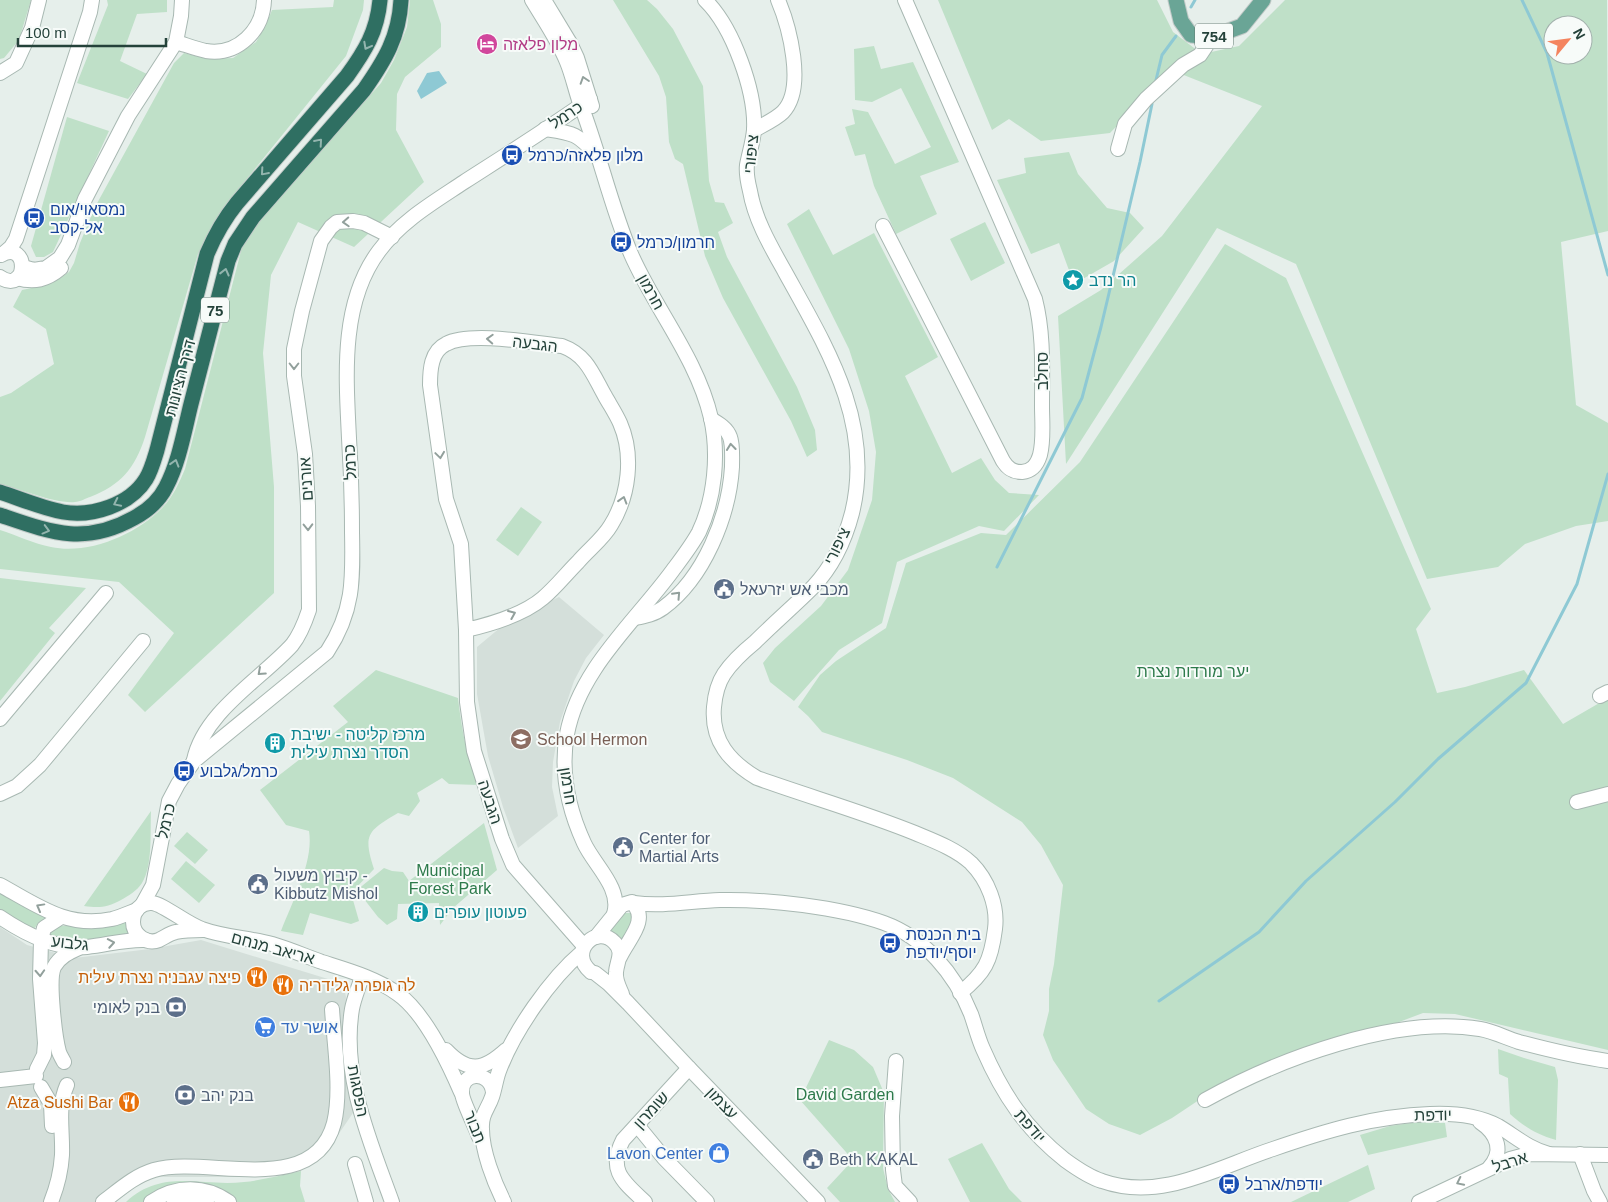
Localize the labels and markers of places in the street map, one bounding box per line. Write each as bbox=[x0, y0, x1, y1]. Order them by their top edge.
hotel icon: מלון פלאזה bbox=[475, 32, 499, 56]
place label: מלון פלאזה bbox=[503, 36, 578, 53]
bus stop icon: מלון פלאזה/כרמל bbox=[500, 143, 524, 167]
place label: מלון פלאזה/כרמל bbox=[528, 147, 644, 164]
place label: נמסאוי/אום אל-קסב bbox=[50, 201, 126, 236]
bus stop icon: נמסאוי/אום אל-קסב bbox=[22, 206, 46, 230]
bus stop icon: חרמון/כרמל bbox=[609, 230, 633, 254]
place label: חרמון/כרמל bbox=[637, 234, 715, 251]
place icon: הר נדב bbox=[1061, 268, 1085, 292]
place label: הר נדב bbox=[1089, 272, 1136, 289]
public building icon: מכבי אש יזרעאל bbox=[712, 577, 736, 601]
place label: מכבי אש יזרעאל bbox=[740, 581, 849, 598]
place label: מרכז קליטה - ישיבת הסדר נצרת עילית bbox=[291, 726, 425, 761]
school or university icon: School Hermon bbox=[509, 727, 533, 751]
building icon: מרכז קליטה - ישיבת הסדר נצרת עילית bbox=[263, 731, 287, 755]
place label: School Hermon bbox=[537, 731, 647, 748]
bus stop icon: כרמל/גלבוע bbox=[172, 759, 196, 783]
place label: כרמל/גלבוע bbox=[200, 763, 278, 780]
place label: Center for Martial Arts bbox=[639, 830, 719, 865]
public building icon: Center for Martial Arts bbox=[611, 835, 635, 859]
place label: קיבוץ משעול - Kibbutz Mishol bbox=[274, 867, 378, 902]
public building icon: קיבוץ משעול - Kibbutz Mishol bbox=[246, 872, 270, 896]
building icon: פעוטון עופרים bbox=[406, 900, 430, 924]
place label: פעוטון עופרים bbox=[434, 904, 527, 921]
place label: בית הכנסת יוסף/יודפת bbox=[906, 926, 981, 961]
bus stop icon: בית הכנסת יוסף/יודפת bbox=[878, 931, 902, 955]
restaurant icon: פיצה עגבניה נצרת עילית bbox=[245, 965, 269, 989]
place label: פיצה עגבניה נצרת עילית bbox=[78, 969, 241, 986]
restaurant icon: לה גופרה גלידריה bbox=[271, 973, 295, 997]
place label: לה גופרה גלידריה bbox=[299, 977, 416, 994]
bank icon: בנק לאומי bbox=[164, 995, 188, 1019]
place label: בנק לאומי bbox=[93, 999, 160, 1016]
supermarket icon: אושר עד bbox=[253, 1015, 277, 1039]
place label: אושר עד bbox=[281, 1019, 338, 1036]
bank icon: בנק יהב bbox=[173, 1083, 197, 1107]
place label: בנק יהב bbox=[201, 1087, 254, 1104]
restaurant icon: Atza Sushi Bar bbox=[117, 1090, 141, 1114]
place label: Atza Sushi Bar bbox=[7, 1094, 114, 1111]
shop icon: Lavon Center bbox=[707, 1141, 731, 1165]
place label: Lavon Center bbox=[607, 1145, 704, 1162]
public building icon: Beth KAKAL bbox=[801, 1147, 825, 1171]
place label: Beth KAKAL bbox=[829, 1151, 918, 1168]
bus stop icon: יודפת/ארבל bbox=[1217, 1172, 1241, 1196]
place label: יודפת/ארבל bbox=[1245, 1176, 1323, 1193]

